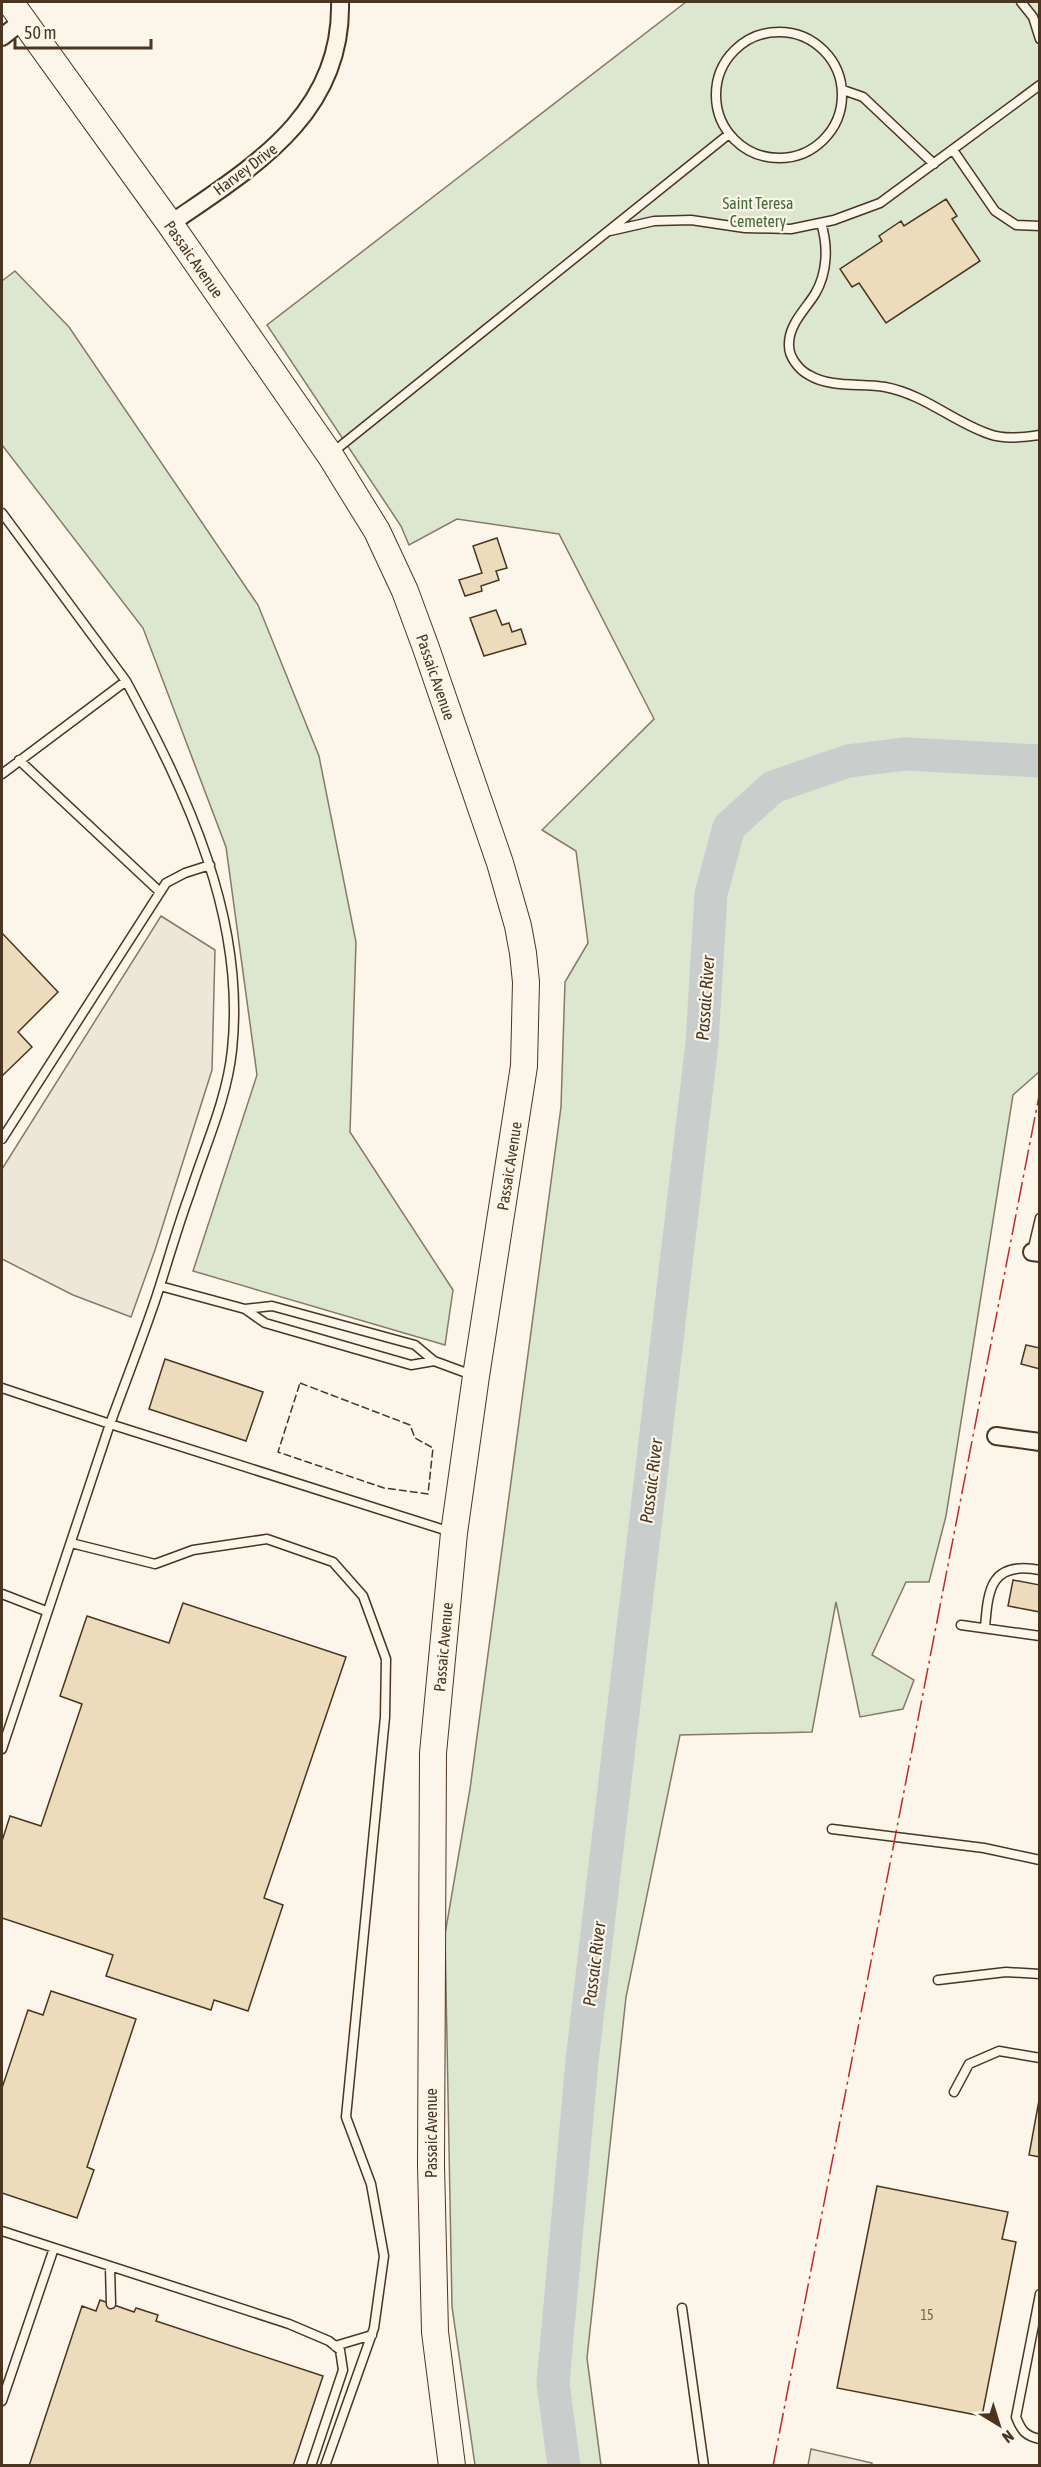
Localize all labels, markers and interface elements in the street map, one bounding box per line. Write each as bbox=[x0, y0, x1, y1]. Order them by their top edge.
scale bar bbox=[15, 12, 152, 50]
text: 50 m bbox=[24, 22, 56, 43]
street label: Harvey Drive bbox=[210, 139, 281, 200]
park label: Saint Teresa Cemetery bbox=[723, 194, 793, 231]
street label: Passaic Avenue bbox=[161, 217, 227, 301]
street label: Passaic Avenue bbox=[413, 632, 459, 722]
water label: Passaic River bbox=[692, 954, 718, 1041]
street label: Passaic Avenue bbox=[493, 1120, 525, 1212]
water label: Passaic River bbox=[635, 1437, 667, 1525]
street label: Passaic Avenue bbox=[430, 1601, 456, 1693]
water label: Passaic River bbox=[578, 1920, 610, 2008]
street label: Passaic Avenue bbox=[422, 2088, 440, 2178]
house number: 15 bbox=[920, 2307, 934, 2323]
north arrow bbox=[969, 2395, 1029, 2455]
text: N bbox=[999, 2427, 1018, 2447]

